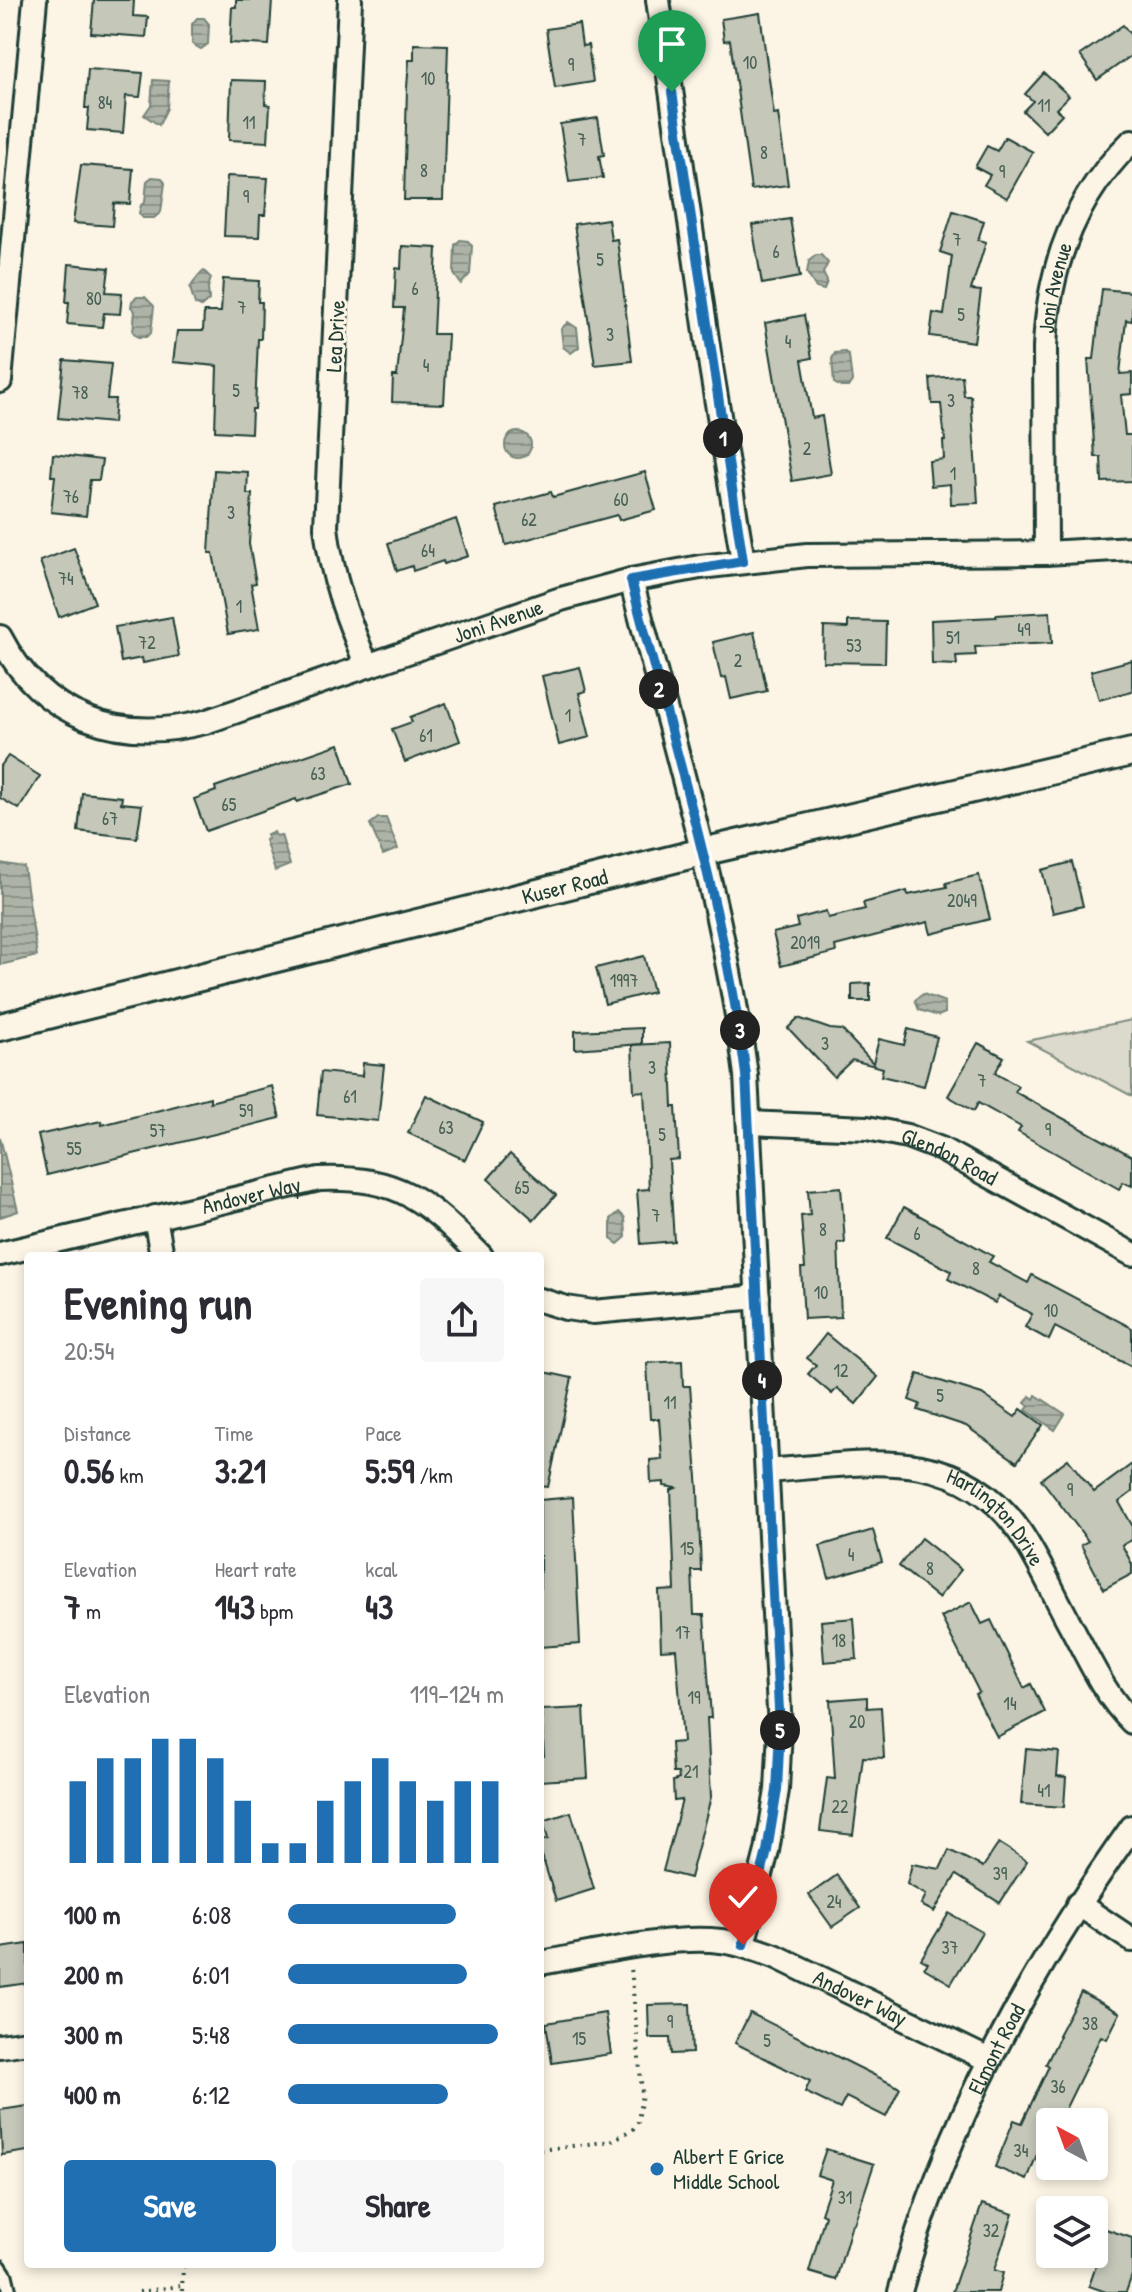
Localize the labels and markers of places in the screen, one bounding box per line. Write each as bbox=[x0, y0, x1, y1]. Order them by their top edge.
pin bbox=[638, 10, 706, 92]
pin: 1 bbox=[703, 418, 743, 458]
pin: 2 bbox=[639, 669, 679, 709]
pin: 3 bbox=[720, 1010, 760, 1050]
pin: 4 bbox=[742, 1360, 782, 1400]
pin: 5 bbox=[760, 1710, 800, 1750]
pin bbox=[709, 1863, 777, 1945]
place label: Albert E Grice Middle School bbox=[673, 2141, 785, 2196]
marker: Albert E Grice Middle School bbox=[648, 2160, 666, 2178]

